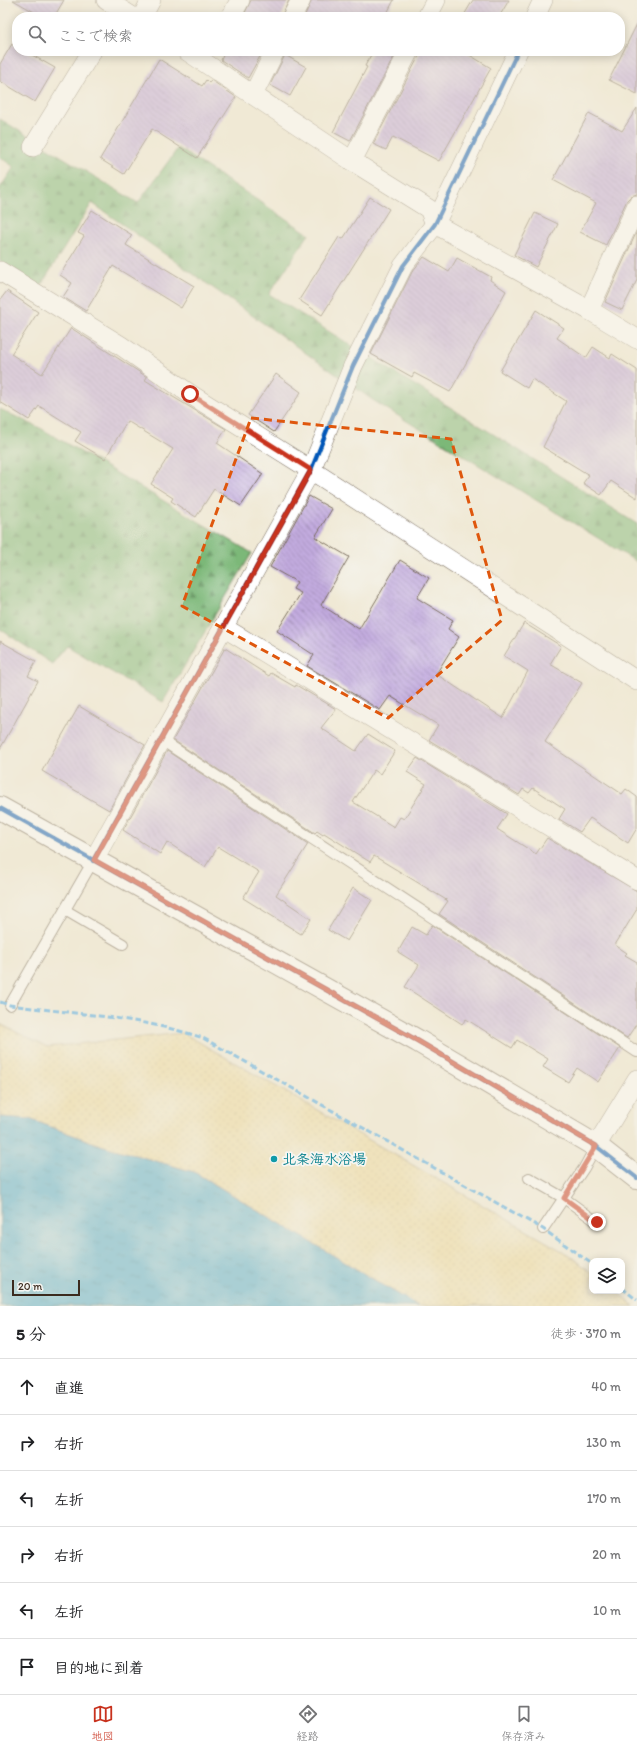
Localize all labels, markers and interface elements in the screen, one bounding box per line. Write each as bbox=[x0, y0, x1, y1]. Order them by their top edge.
search box bbox=[12, 12, 625, 56]
icon: search bbox=[26, 23, 48, 45]
text: ここで検索 bbox=[58, 27, 133, 45]
route start bbox=[181, 385, 199, 403]
place label: 北条海水浴場 bbox=[282, 1151, 366, 1168]
marker: 北条海水浴場 bbox=[269, 1154, 279, 1164]
route end bbox=[588, 1213, 606, 1231]
map controls bbox=[589, 1258, 625, 1294]
button: layers bbox=[589, 1258, 625, 1294]
scale bar bbox=[12, 1278, 80, 1297]
text: 20 m bbox=[18, 1280, 42, 1293]
text: 5 分 bbox=[16, 1324, 46, 1344]
text: 徒歩 · 370 m bbox=[551, 1326, 621, 1341]
icon: ahead bbox=[16, 1376, 38, 1398]
text: 直進 bbox=[54, 1379, 84, 1397]
text: 40 m bbox=[591, 1379, 621, 1394]
icon: right bbox=[16, 1432, 38, 1454]
text: 右折 bbox=[54, 1435, 84, 1453]
text: 130 m bbox=[586, 1435, 621, 1450]
icon: left bbox=[16, 1488, 38, 1510]
text: 左折 bbox=[54, 1491, 84, 1509]
text: 170 m bbox=[587, 1491, 621, 1506]
icon: right bbox=[16, 1544, 38, 1566]
text: 右折 bbox=[54, 1547, 84, 1565]
text: 20 m bbox=[592, 1547, 621, 1562]
icon: left bbox=[16, 1600, 38, 1622]
text: 左折 bbox=[54, 1603, 84, 1621]
text: 10 m bbox=[593, 1603, 621, 1618]
icon: arrive bbox=[16, 1656, 38, 1678]
text: 目的地に到着 bbox=[54, 1659, 144, 1677]
tab: 地図 bbox=[92, 1703, 114, 1743]
tab: 経路 bbox=[297, 1703, 319, 1743]
tab: 保存済み bbox=[502, 1703, 546, 1743]

